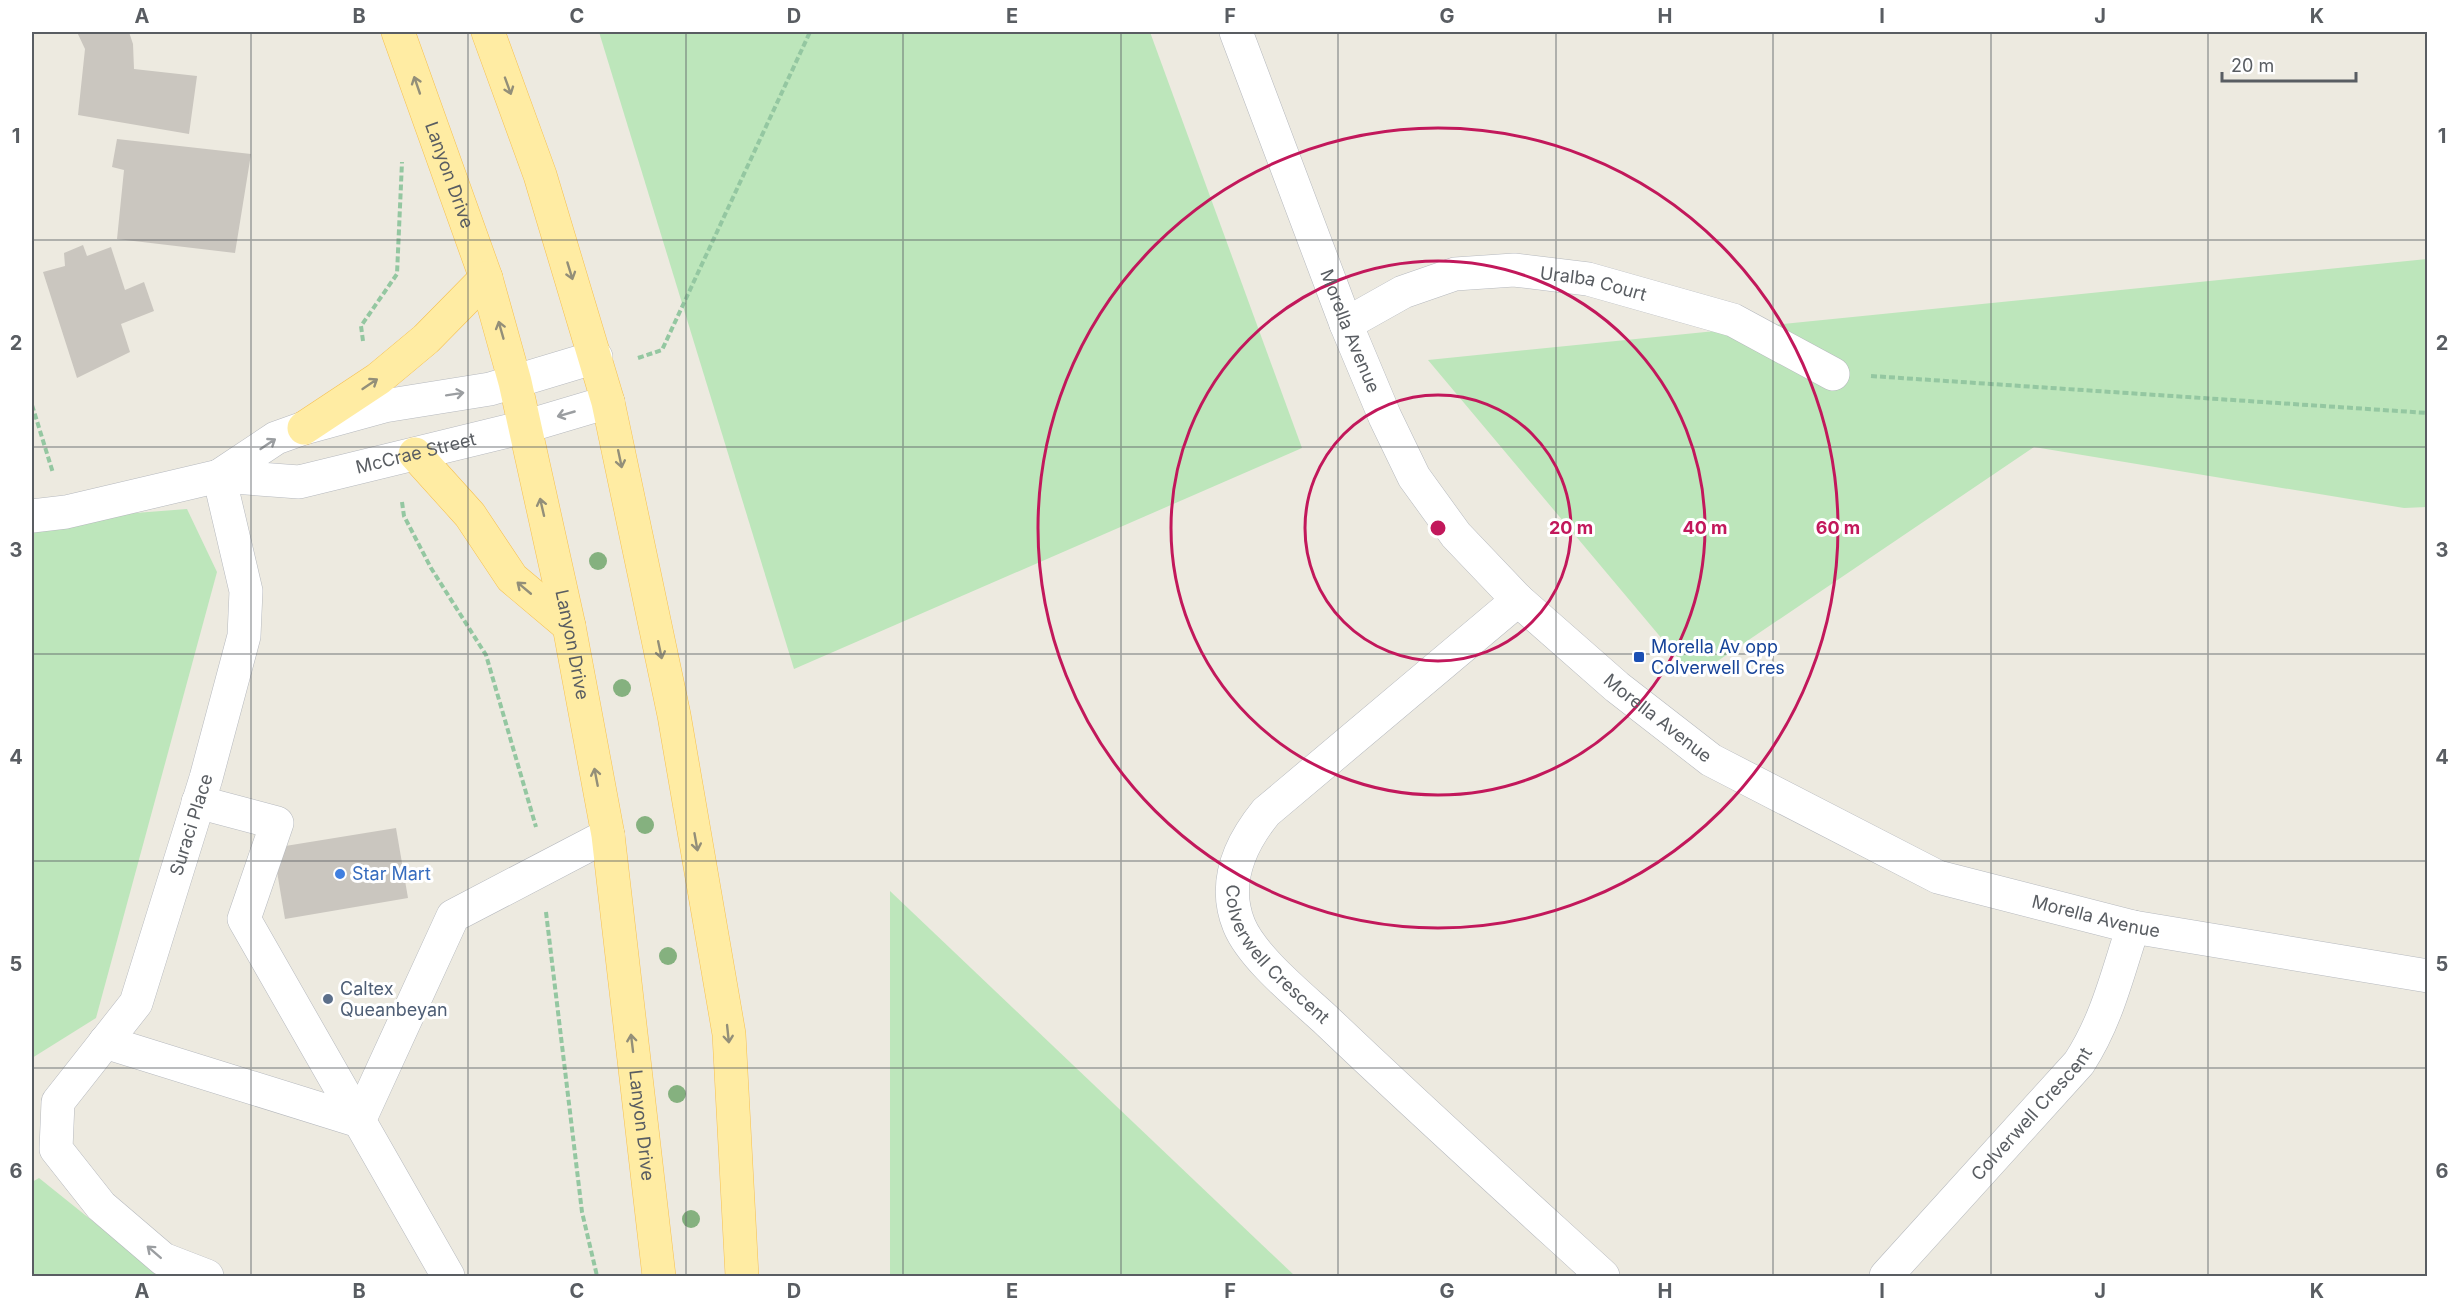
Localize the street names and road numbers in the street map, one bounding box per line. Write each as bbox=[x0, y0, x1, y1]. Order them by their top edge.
street label: Lanyon Drive bbox=[421, 119, 478, 231]
street label: Uralba Court bbox=[1539, 262, 1649, 305]
street label: Morella Avenue bbox=[1316, 266, 1385, 396]
street label: McCrae Street bbox=[354, 428, 478, 478]
street label: Lanyon Drive bbox=[551, 588, 594, 701]
street label: Morella Avenue bbox=[1600, 669, 1716, 767]
street label: Suraci Place bbox=[165, 771, 217, 878]
street label: Colverwell Crescent bbox=[1222, 884, 1334, 1028]
street label: Morella Avenue bbox=[2030, 890, 2162, 941]
street label: Colverwell Crescent bbox=[1967, 1043, 2096, 1185]
street label: Lanyon Drive bbox=[625, 1069, 659, 1182]

